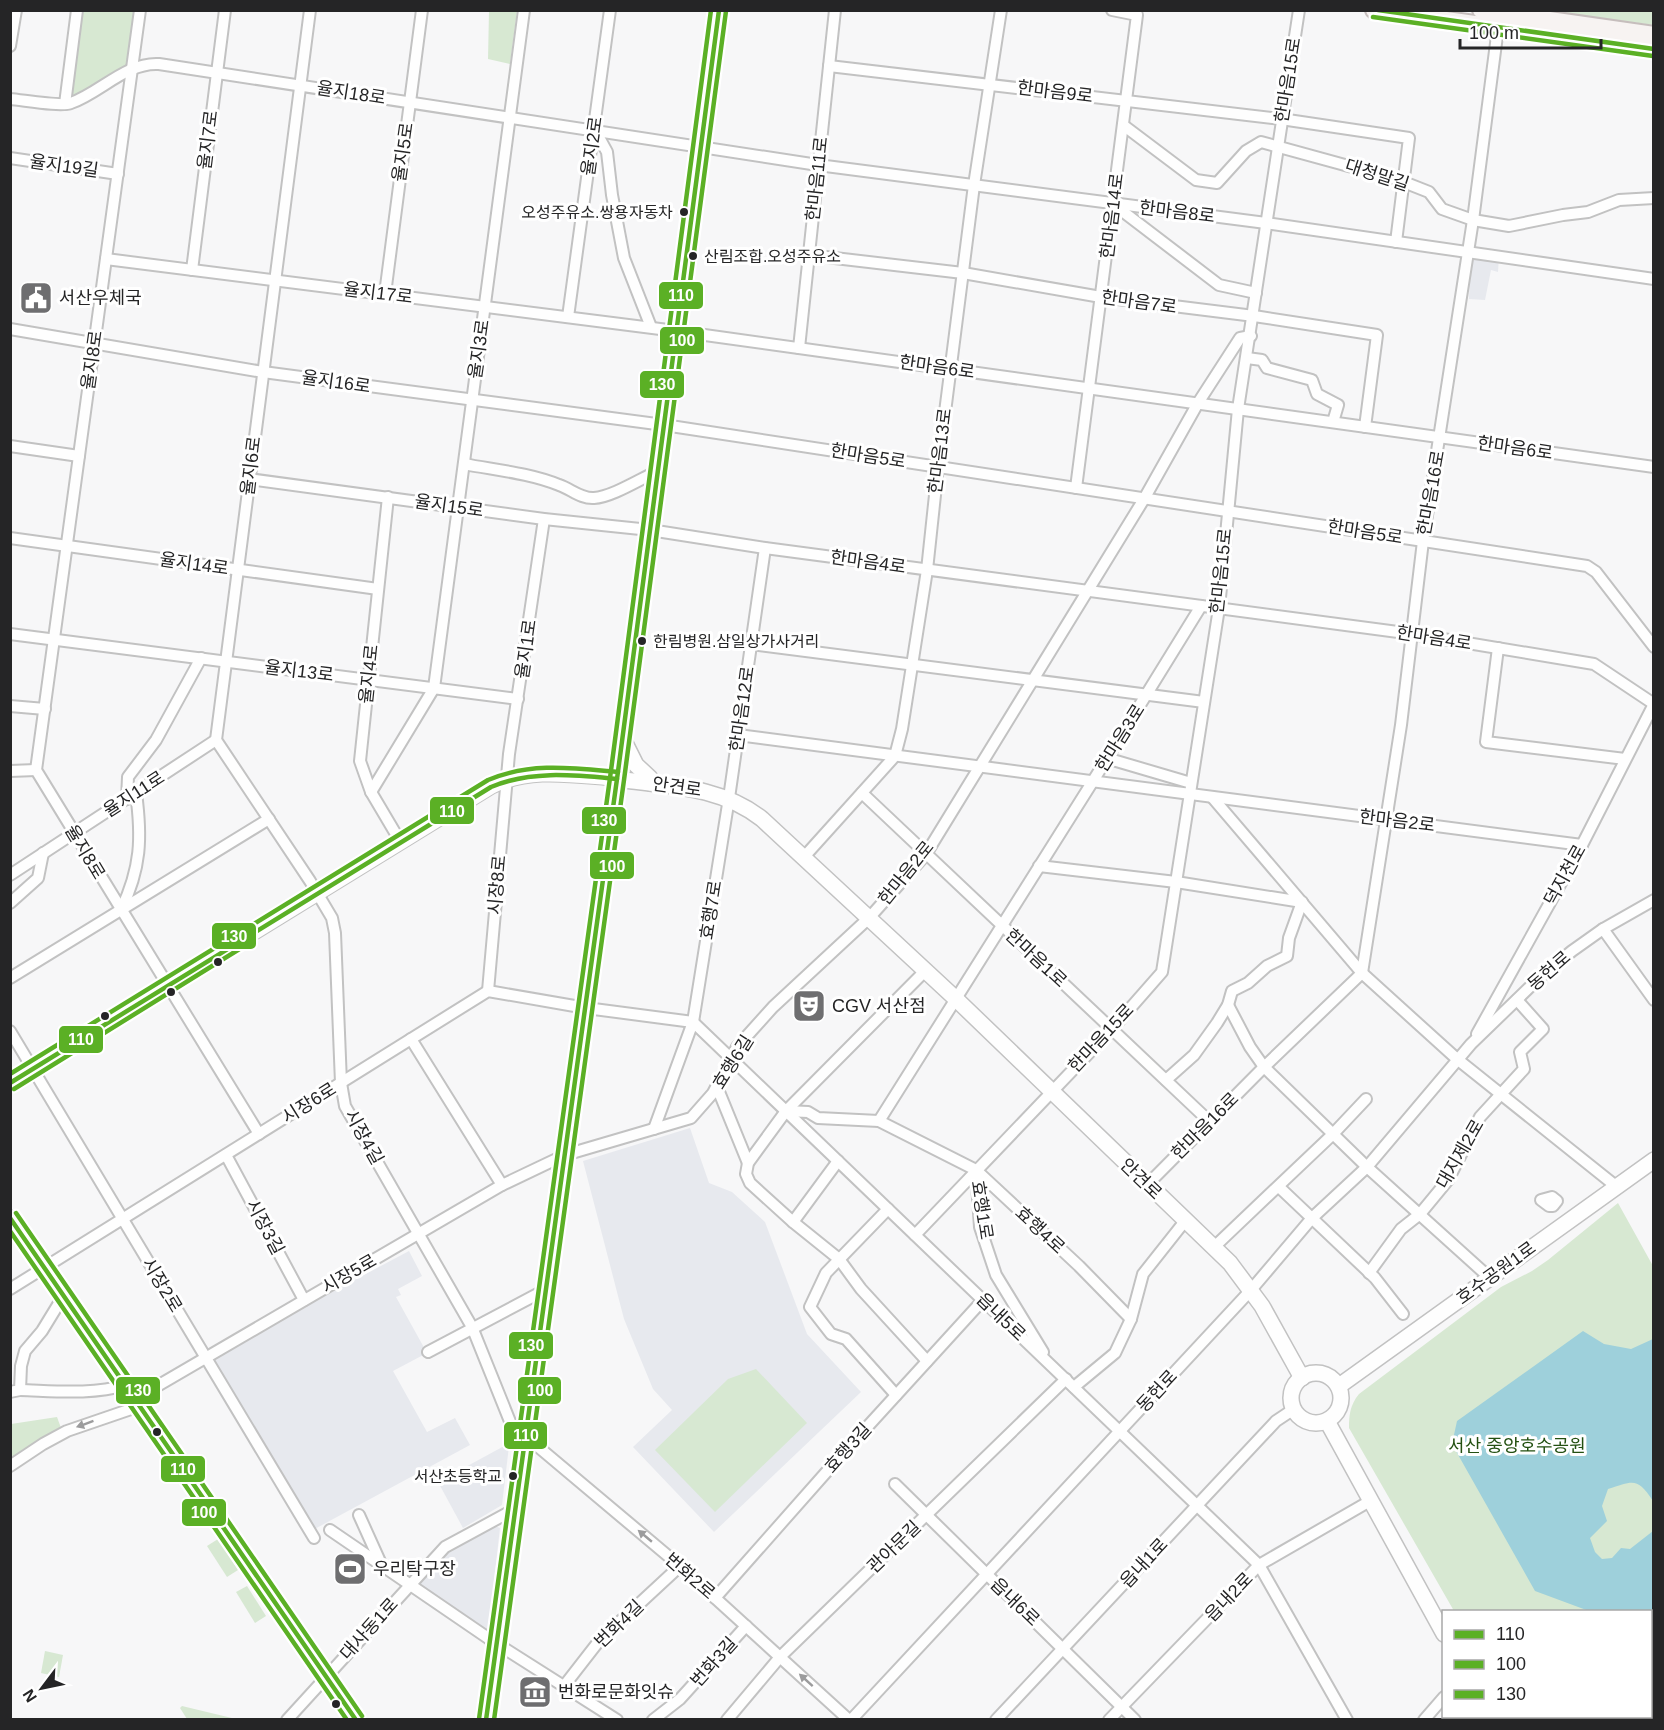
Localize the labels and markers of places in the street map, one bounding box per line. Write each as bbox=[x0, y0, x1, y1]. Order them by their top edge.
place label: 오성주유소.쌍용자동차 bbox=[521, 204, 673, 221]
marker: 오성주유소.쌍용자동차 bbox=[678, 206, 690, 218]
place label: 산림조합.오성주유소 bbox=[704, 248, 841, 265]
marker: 산림조합.오성주유소 bbox=[687, 250, 699, 262]
public building icon: 서산우체국 bbox=[18, 280, 54, 316]
place label: 서산우체국 bbox=[59, 288, 142, 308]
place label: 한림병원.삼일상가사거리 bbox=[653, 633, 819, 650]
marker: 한림병원.삼일상가사거리 bbox=[636, 635, 648, 647]
unlabelled marker bbox=[212, 956, 224, 968]
unlabelled marker bbox=[165, 986, 177, 998]
theatre icon: CGV 서산점 bbox=[791, 988, 827, 1024]
place label: CGV 서산점 bbox=[832, 996, 926, 1016]
unlabelled marker bbox=[99, 1010, 111, 1022]
unlabelled marker bbox=[151, 1426, 163, 1438]
place label: 서산초등학교 bbox=[414, 1468, 502, 1485]
marker: 서산초등학교 bbox=[507, 1470, 519, 1482]
sports icon: 우리탁구장 bbox=[332, 1551, 368, 1587]
place label: 우리탁구장 bbox=[373, 1559, 456, 1579]
museum icon: 번화로문화잇슈 bbox=[517, 1674, 553, 1710]
place label: 번화로문화잇슈 bbox=[558, 1682, 674, 1702]
unlabelled marker bbox=[330, 1698, 342, 1710]

